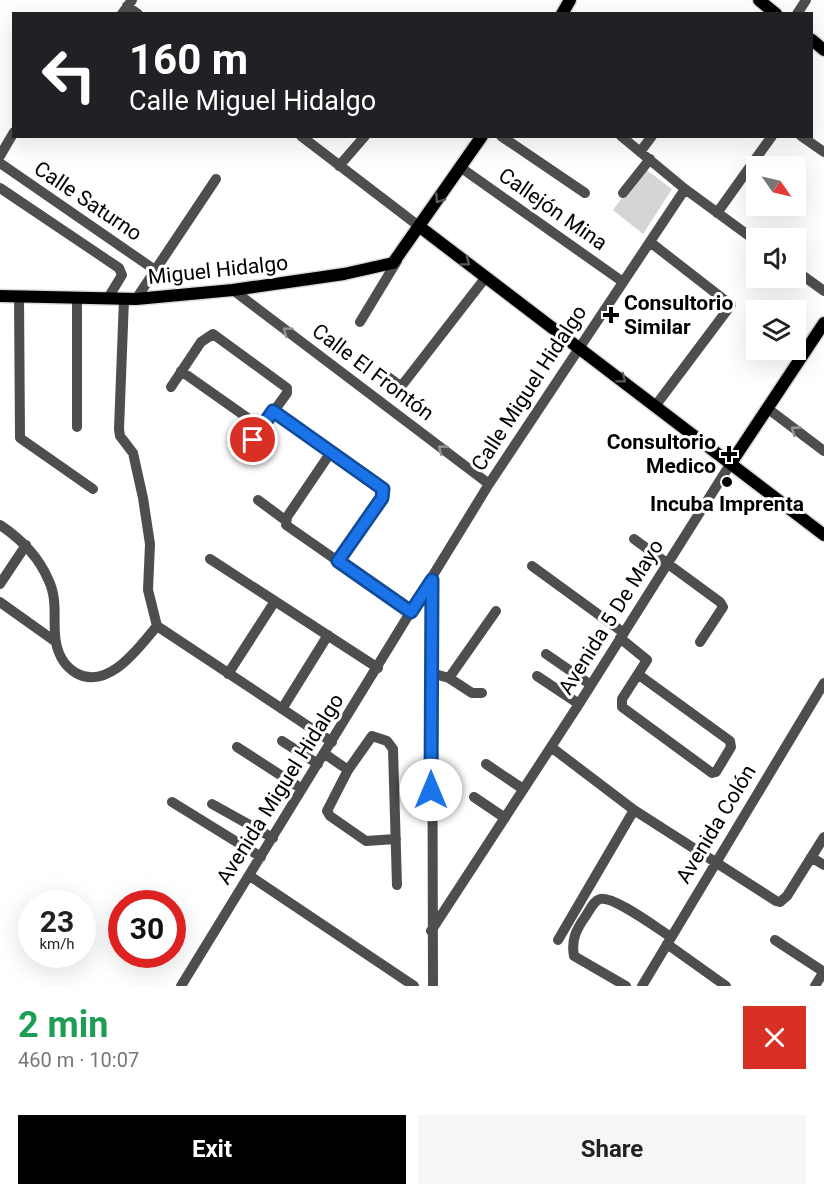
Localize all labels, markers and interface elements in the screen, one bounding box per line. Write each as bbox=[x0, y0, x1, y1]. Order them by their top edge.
text: 160 m bbox=[129, 35, 248, 84]
icon: left bbox=[30, 36, 108, 114]
text: Calle Miguel Hidalgo bbox=[129, 85, 376, 117]
street label: Calle Saturno bbox=[30, 156, 146, 246]
north arrow bbox=[746, 156, 806, 216]
map controls bbox=[746, 156, 806, 360]
street label: Callejón Mina bbox=[494, 163, 612, 255]
one-way arrow bbox=[434, 193, 446, 203]
button: sound bbox=[746, 228, 806, 288]
street label: Miguel Hidalgo bbox=[147, 251, 289, 289]
one-way arrow bbox=[459, 255, 470, 266]
place label: Consultorio Similar bbox=[624, 291, 733, 339]
button: layers bbox=[746, 300, 806, 360]
street label: Calle Miguel Hidalgo bbox=[467, 301, 591, 475]
marker: Consultorio Similar bbox=[602, 306, 620, 324]
street label: Calle El Frontón bbox=[307, 318, 439, 426]
one-way arrow bbox=[283, 327, 294, 338]
one-way arrow bbox=[616, 372, 627, 383]
pin bbox=[227, 414, 278, 465]
icon: arrive bbox=[236, 423, 269, 456]
one-way arrow bbox=[791, 426, 802, 437]
place label: Consultorio Medico bbox=[607, 430, 716, 478]
one-way arrow bbox=[438, 445, 449, 456]
marker: Consultorio Medico bbox=[720, 445, 738, 463]
marker: Incuba Imprenta bbox=[720, 475, 734, 489]
place label: Incuba Imprenta bbox=[650, 492, 804, 516]
street label: Avenida 5 De Mayo bbox=[554, 535, 668, 699]
street label: Avenida Miguel Hidalgo bbox=[212, 689, 348, 889]
position arrow bbox=[399, 758, 463, 822]
street label: Avenida Colón bbox=[671, 760, 761, 888]
speed limit sign: 30 bbox=[108, 890, 186, 968]
text: 23 bbox=[40, 904, 74, 939]
text: km/h bbox=[39, 935, 75, 953]
text: 2 min bbox=[18, 1004, 109, 1046]
button: close bbox=[743, 1006, 806, 1069]
text: 460 m · 10:07 bbox=[18, 1048, 139, 1072]
button: Exit bbox=[18, 1115, 406, 1184]
button: Share bbox=[418, 1115, 806, 1184]

